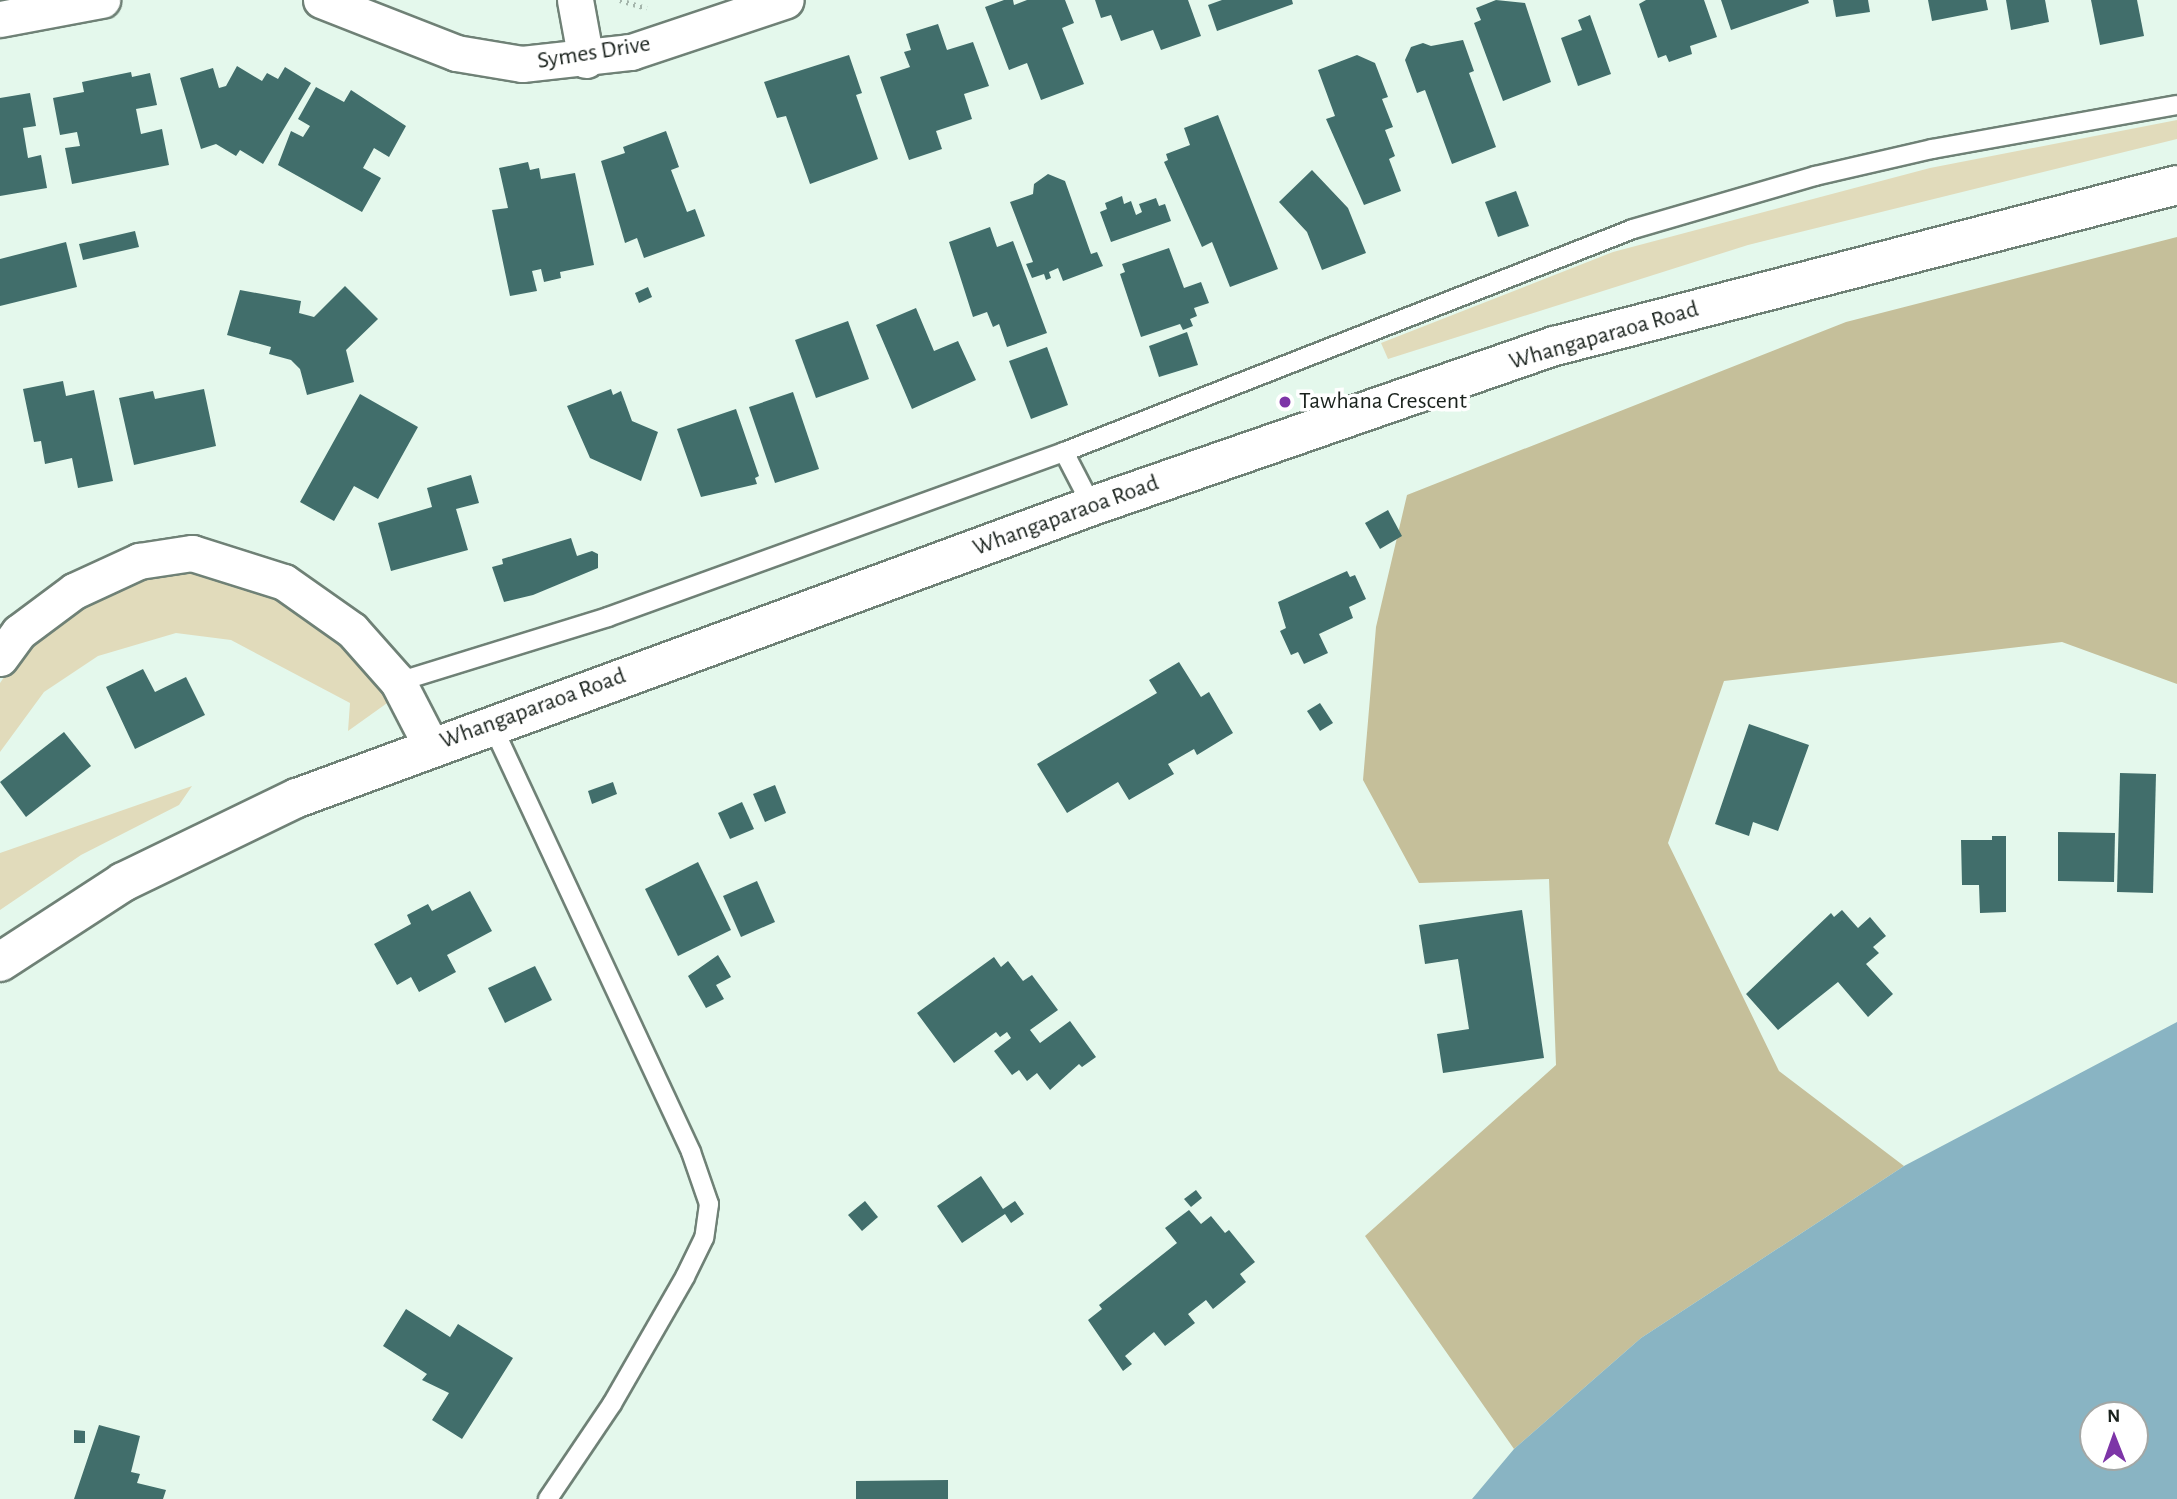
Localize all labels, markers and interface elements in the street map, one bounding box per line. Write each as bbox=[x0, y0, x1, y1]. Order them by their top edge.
street label: Symes Drive bbox=[535, 30, 653, 76]
street label: Whangaparaoa Road bbox=[1506, 295, 1702, 377]
place label: Tawhana Crescent bbox=[1299, 388, 1467, 416]
marker: Tawhana Crescent bbox=[1277, 394, 1293, 410]
street label: Whangaparaoa Road bbox=[969, 469, 1163, 563]
street label: Whangaparaoa Road bbox=[436, 662, 630, 756]
north arrow bbox=[2079, 1401, 2149, 1471]
text: N bbox=[2107, 1407, 2120, 1426]

